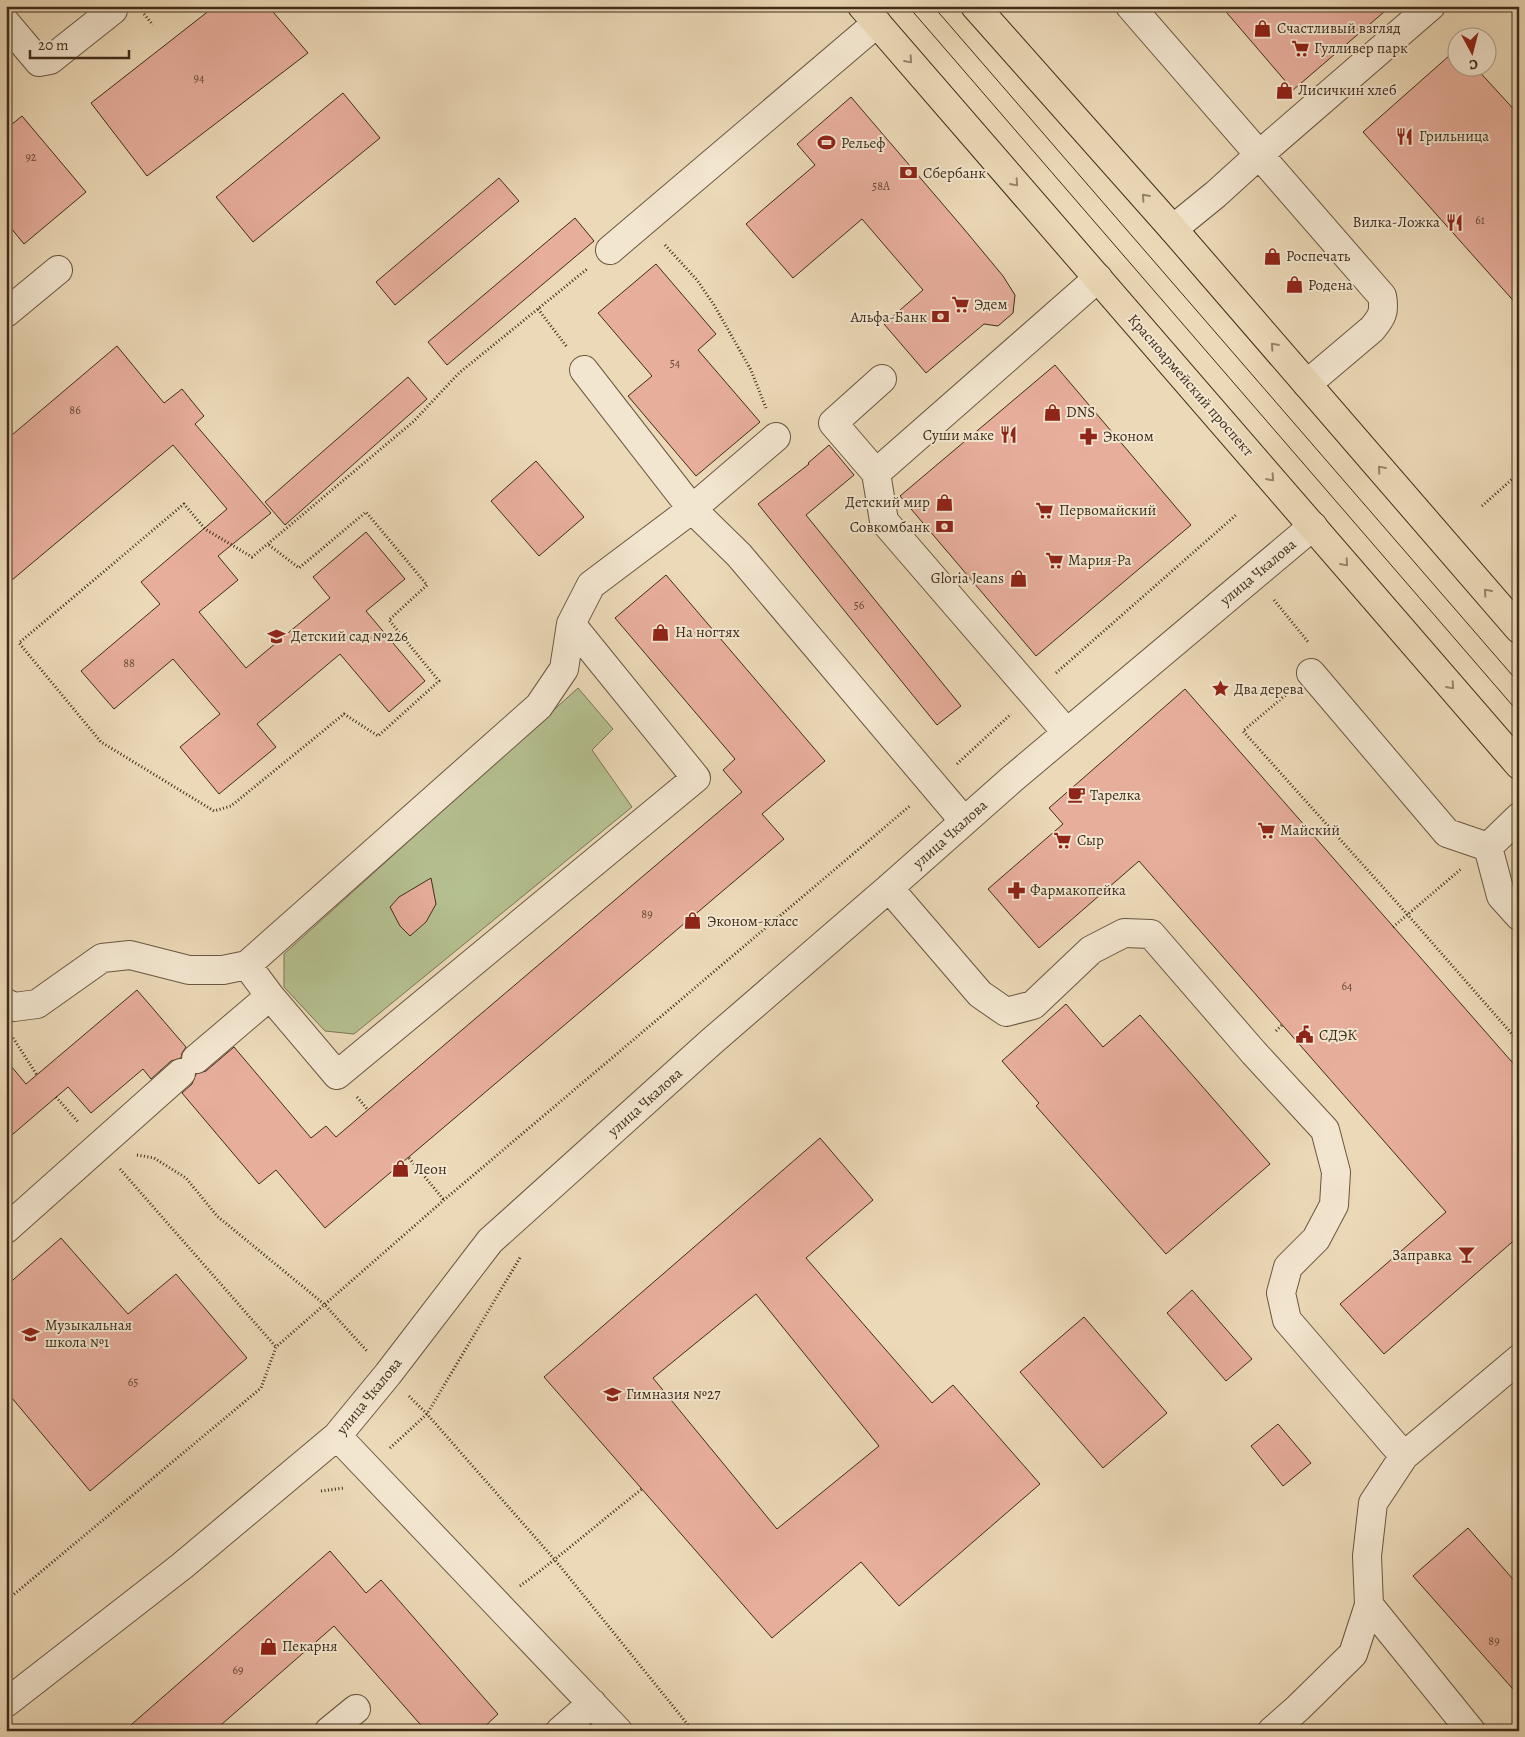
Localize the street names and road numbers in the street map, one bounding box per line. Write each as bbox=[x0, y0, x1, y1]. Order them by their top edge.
street label: Красноармейский проспект bbox=[1124, 310, 1259, 461]
street label: улица Чкалова bbox=[1215, 534, 1300, 610]
street label: улица Чкалова bbox=[908, 795, 992, 873]
street label: улица Чкалова bbox=[603, 1063, 687, 1141]
street label: улица Чкалова bbox=[331, 1353, 406, 1439]

